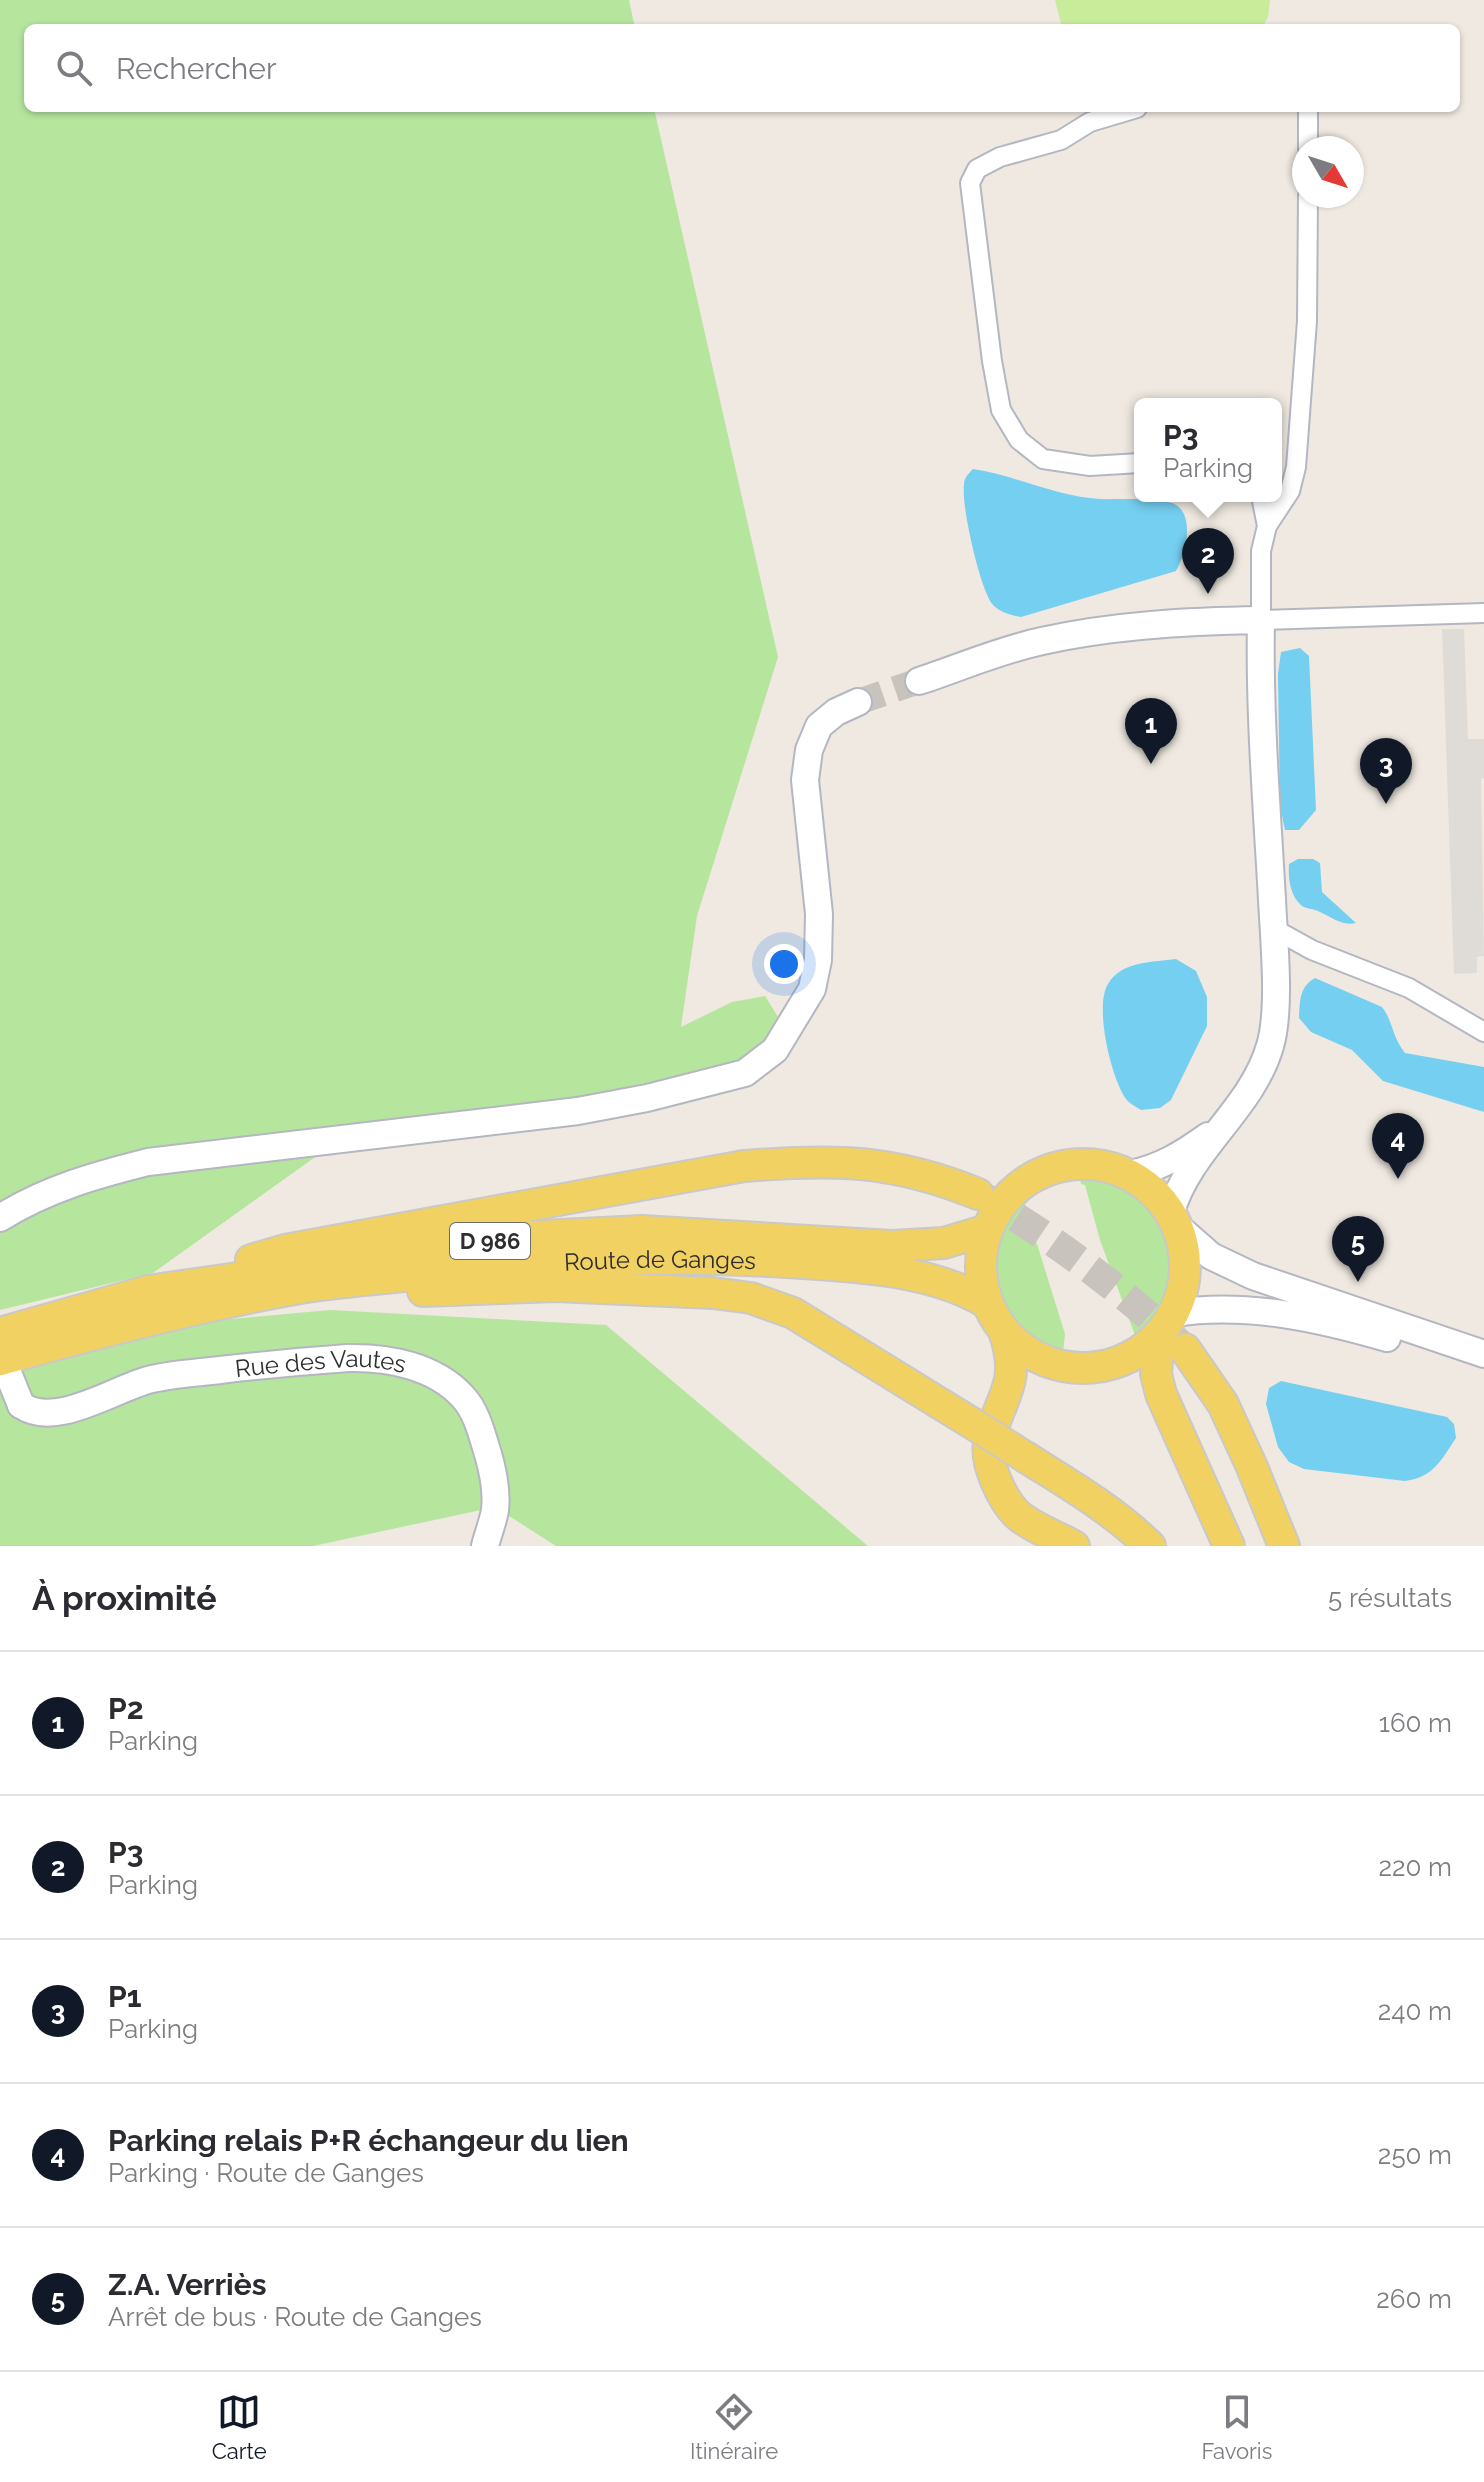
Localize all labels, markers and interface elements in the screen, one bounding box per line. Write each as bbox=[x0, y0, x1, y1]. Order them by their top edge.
search box bbox=[24, 24, 1460, 112]
icon: search bbox=[52, 46, 96, 90]
text: Rechercher bbox=[116, 51, 276, 86]
north arrow bbox=[1292, 136, 1364, 208]
popup bbox=[1134, 398, 1282, 502]
text: P3 bbox=[1163, 418, 1198, 453]
text: Parking bbox=[1163, 453, 1253, 483]
pin: 2 bbox=[1182, 528, 1234, 594]
pin: 1 bbox=[1125, 698, 1177, 764]
pin: 3 bbox=[1360, 738, 1412, 804]
your location bbox=[764, 944, 804, 984]
pin: 4 bbox=[1372, 1113, 1424, 1179]
pin: 5 bbox=[1332, 1216, 1384, 1282]
road number: D 986 bbox=[450, 1223, 530, 1259]
street label: Route de Ganges bbox=[563, 1244, 756, 1276]
street label: Rue des Vautes bbox=[233, 1343, 409, 1383]
text: À proximité bbox=[32, 1578, 217, 1618]
text: 5 résultats bbox=[1328, 1583, 1452, 1613]
text: P2 bbox=[108, 1691, 144, 1726]
text: 1 bbox=[52, 1708, 64, 1738]
text: 160 m bbox=[1379, 1708, 1452, 1738]
text: Parking bbox=[108, 1726, 198, 1756]
text: P3 bbox=[108, 1835, 143, 1870]
text: 2 bbox=[51, 1852, 65, 1882]
text: 220 m bbox=[1378, 1852, 1452, 1882]
text: Parking bbox=[108, 1870, 198, 1900]
text: P1 bbox=[108, 1979, 142, 2014]
text: 3 bbox=[51, 1996, 65, 2026]
text: 240 m bbox=[1378, 1996, 1452, 2026]
text: Parking bbox=[108, 2014, 198, 2044]
text: Parking relais P+R échangeur du lien bbox=[108, 2123, 629, 2158]
text: 4 bbox=[51, 2140, 65, 2170]
text: 250 m bbox=[1378, 2140, 1452, 2170]
text: Parking · Route de Ganges bbox=[108, 2158, 424, 2188]
text: Z.A. Verriès bbox=[108, 2267, 267, 2302]
text: 5 bbox=[51, 2284, 65, 2314]
text: 260 m bbox=[1376, 2284, 1452, 2314]
text: Arrêt de bus · Route de Ganges bbox=[108, 2302, 482, 2332]
tab: Carte bbox=[212, 2390, 267, 2464]
tab: Itinéraire bbox=[690, 2390, 778, 2464]
tab: Favoris bbox=[1202, 2390, 1272, 2464]

